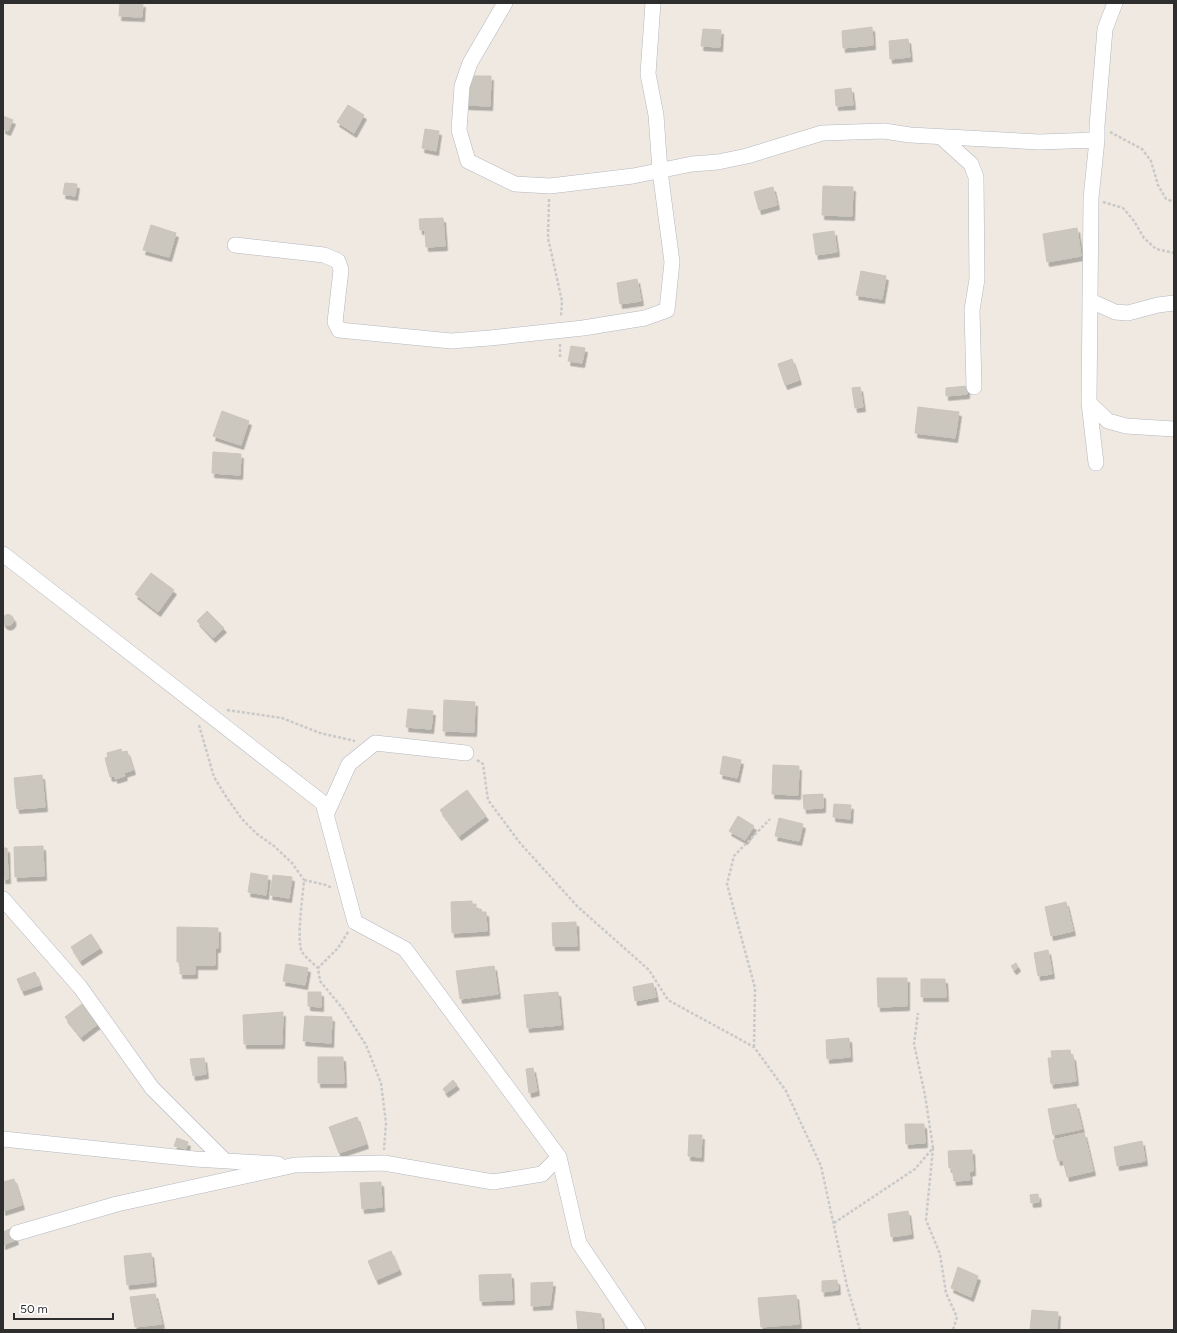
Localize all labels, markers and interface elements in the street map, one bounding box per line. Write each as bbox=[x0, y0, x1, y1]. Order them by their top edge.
scale bar bbox=[14, 1295, 113, 1321]
text: 50 m bbox=[20, 1302, 48, 1316]

